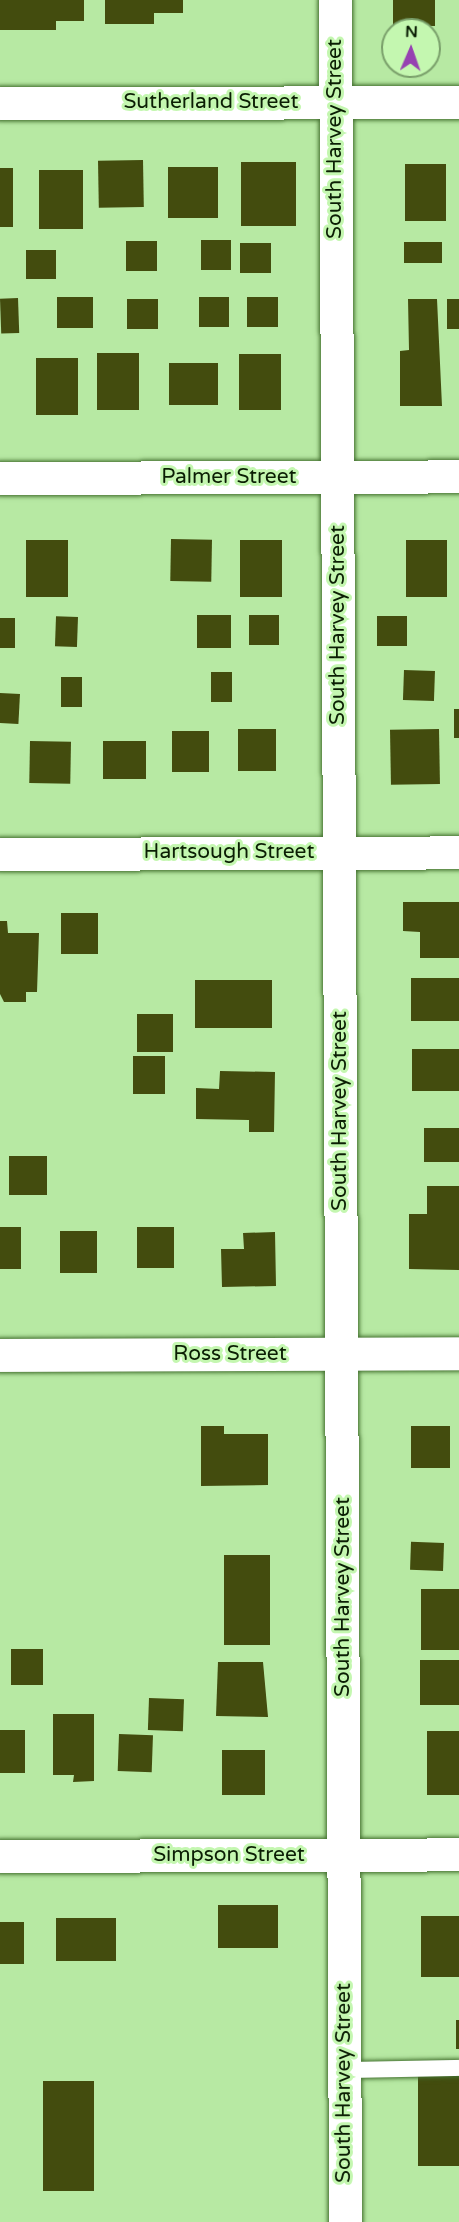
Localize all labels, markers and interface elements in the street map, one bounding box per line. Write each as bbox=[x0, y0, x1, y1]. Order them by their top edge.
north arrow bbox=[381, 18, 441, 78]
text: N bbox=[405, 22, 418, 42]
street label: South Harvey Street bbox=[322, 39, 348, 239]
street label: Sutherland Street bbox=[124, 89, 298, 115]
street label: Palmer Street bbox=[161, 464, 297, 490]
street label: South Harvey Street bbox=[325, 525, 351, 725]
street label: Hartsough Street bbox=[144, 839, 314, 865]
street label: South Harvey Street bbox=[327, 1011, 353, 1211]
street label: Ross Street bbox=[173, 1341, 287, 1367]
street label: South Harvey Street bbox=[330, 1497, 356, 1697]
street label: Simpson Street bbox=[153, 1842, 305, 1868]
street label: South Harvey Street bbox=[331, 1983, 357, 2183]

